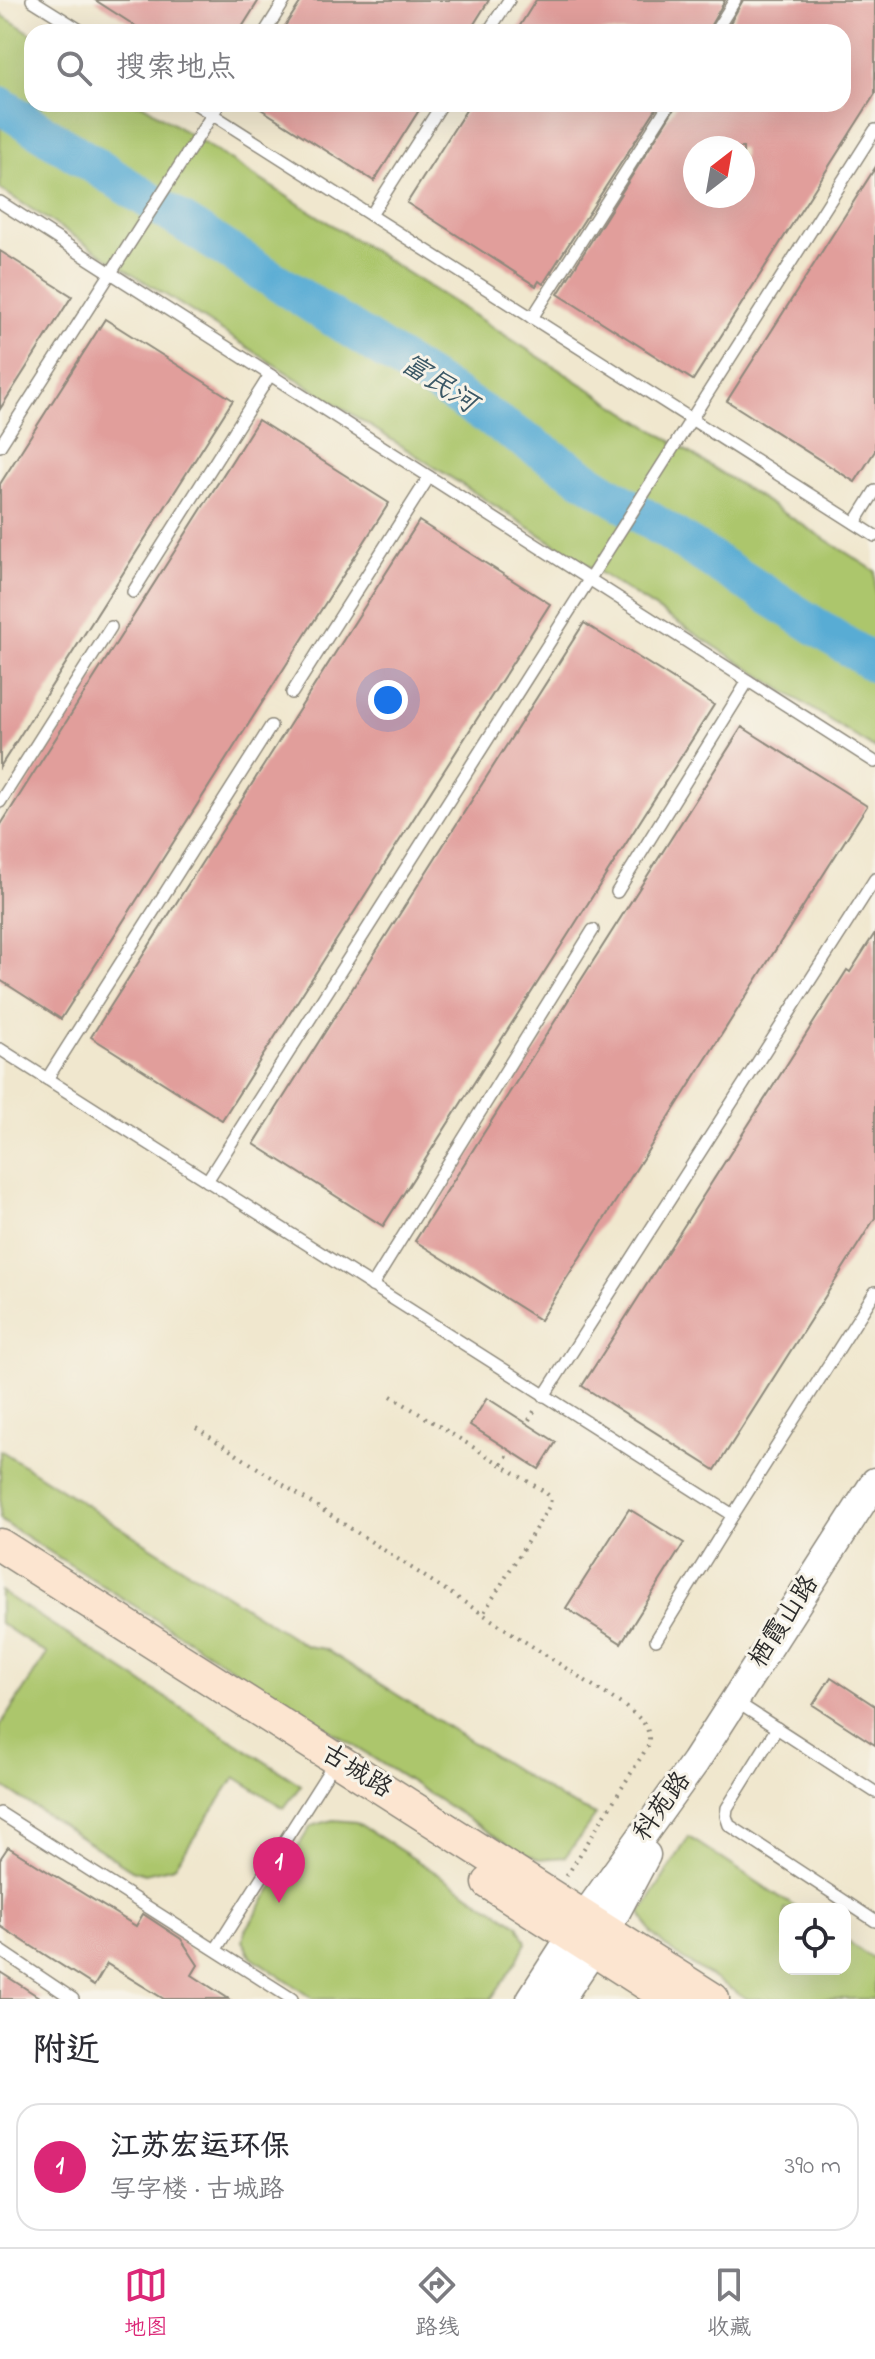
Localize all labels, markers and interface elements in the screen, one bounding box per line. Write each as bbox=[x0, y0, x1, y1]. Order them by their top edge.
search box bbox=[24, 24, 851, 112]
icon: search bbox=[52, 46, 96, 90]
text: 搜索地点 bbox=[116, 47, 236, 91]
north arrow bbox=[683, 136, 755, 208]
water label: 富民河 bbox=[392, 345, 488, 427]
your location bbox=[368, 680, 408, 720]
street label: 栖霞山路 bbox=[741, 1568, 829, 1676]
street label: 古城路 bbox=[313, 1735, 399, 1809]
street label: 科苑路 bbox=[625, 1764, 701, 1850]
pin: 1 bbox=[253, 1837, 305, 1903]
map controls bbox=[779, 1903, 851, 1975]
button: locate bbox=[779, 1903, 851, 1975]
text: 附近 bbox=[32, 2027, 100, 2077]
text: 江苏宏运环保 bbox=[110, 2126, 290, 2170]
text: 1 bbox=[56, 2148, 64, 2186]
text: 390 m bbox=[785, 2148, 841, 2186]
text: 写字楼 · 古城路 bbox=[110, 2172, 285, 2210]
tab: 地图 bbox=[124, 2263, 168, 2345]
tab: 路线 bbox=[415, 2263, 459, 2345]
tab: 收藏 bbox=[707, 2263, 751, 2345]

